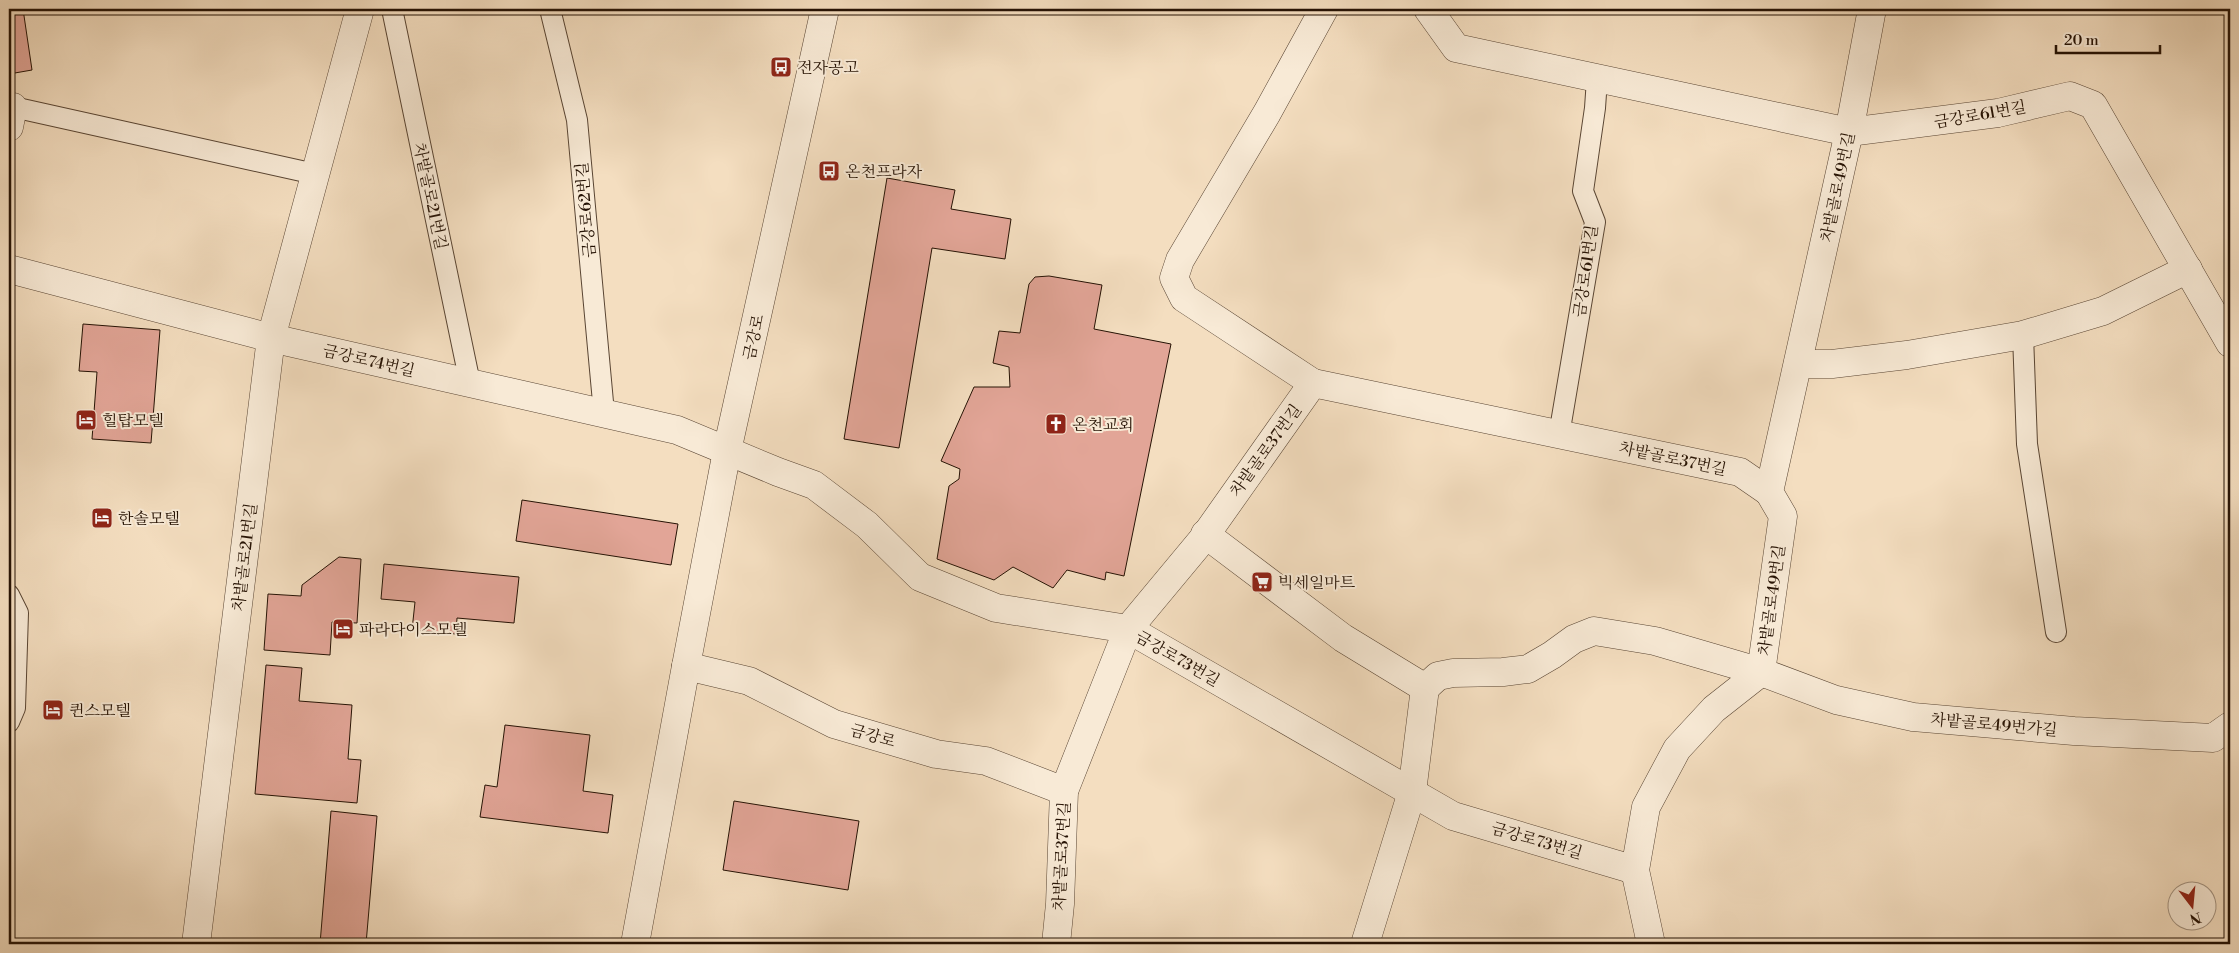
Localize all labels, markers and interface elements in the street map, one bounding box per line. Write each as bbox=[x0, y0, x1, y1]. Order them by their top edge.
scale bar bbox=[2056, 22, 2160, 54]
text: 20 m bbox=[2064, 31, 2099, 50]
bus stop icon: 전자공고 bbox=[769, 55, 793, 79]
place label: 전자공고 bbox=[797, 58, 859, 78]
street label: 금강로61번길 bbox=[1932, 97, 2028, 133]
street label: 차밭골로49번길 bbox=[1817, 130, 1859, 244]
street label: 차밭골로21번길 bbox=[409, 141, 451, 252]
bus stop icon: 온천프라자 bbox=[817, 159, 841, 183]
street label: 금강로62번길 bbox=[572, 161, 600, 259]
place label: 온천프라자 bbox=[845, 162, 923, 182]
street label: 금강로61번길 bbox=[1570, 223, 1602, 319]
street label: 금강로 bbox=[739, 312, 769, 362]
street label: 금강로74번길 bbox=[321, 341, 417, 381]
street label: 차밭골로37번길 bbox=[1226, 400, 1306, 501]
hotel icon: 힐탑모텔 bbox=[74, 408, 98, 432]
place label: 힐탑모텔 bbox=[102, 411, 164, 431]
church icon: 온천교회 bbox=[1044, 412, 1068, 436]
place label: 온천교회 bbox=[1072, 415, 1134, 435]
street label: 차밭골로37번길 bbox=[1617, 438, 1728, 480]
street label: 차밭골로21번길 bbox=[228, 502, 262, 612]
hotel icon: 한솔모텔 bbox=[90, 506, 114, 530]
place label: 한솔모텔 bbox=[118, 509, 180, 529]
street label: 차밭골로49번길 bbox=[1754, 543, 1790, 657]
supermarket icon: 빅세일마트 bbox=[1250, 570, 1274, 594]
place label: 빅세일마트 bbox=[1278, 573, 1356, 593]
hotel icon: 파라다이스모텔 bbox=[331, 617, 355, 641]
place label: 파라다이스모텔 bbox=[359, 620, 467, 640]
street label: 금강로73번길 bbox=[1132, 627, 1223, 691]
hotel icon: 퀸스모텔 bbox=[41, 698, 65, 722]
place label: 퀸스모텔 bbox=[69, 701, 131, 721]
street label: 차밭골로49번가길 bbox=[1930, 709, 2058, 741]
street label: 금강로 bbox=[848, 720, 898, 752]
street label: 차밭골로37번길 bbox=[1049, 801, 1075, 911]
street label: 금강로73번길 bbox=[1489, 818, 1585, 864]
north arrow bbox=[2166, 880, 2216, 930]
text: N bbox=[2188, 907, 2203, 928]

